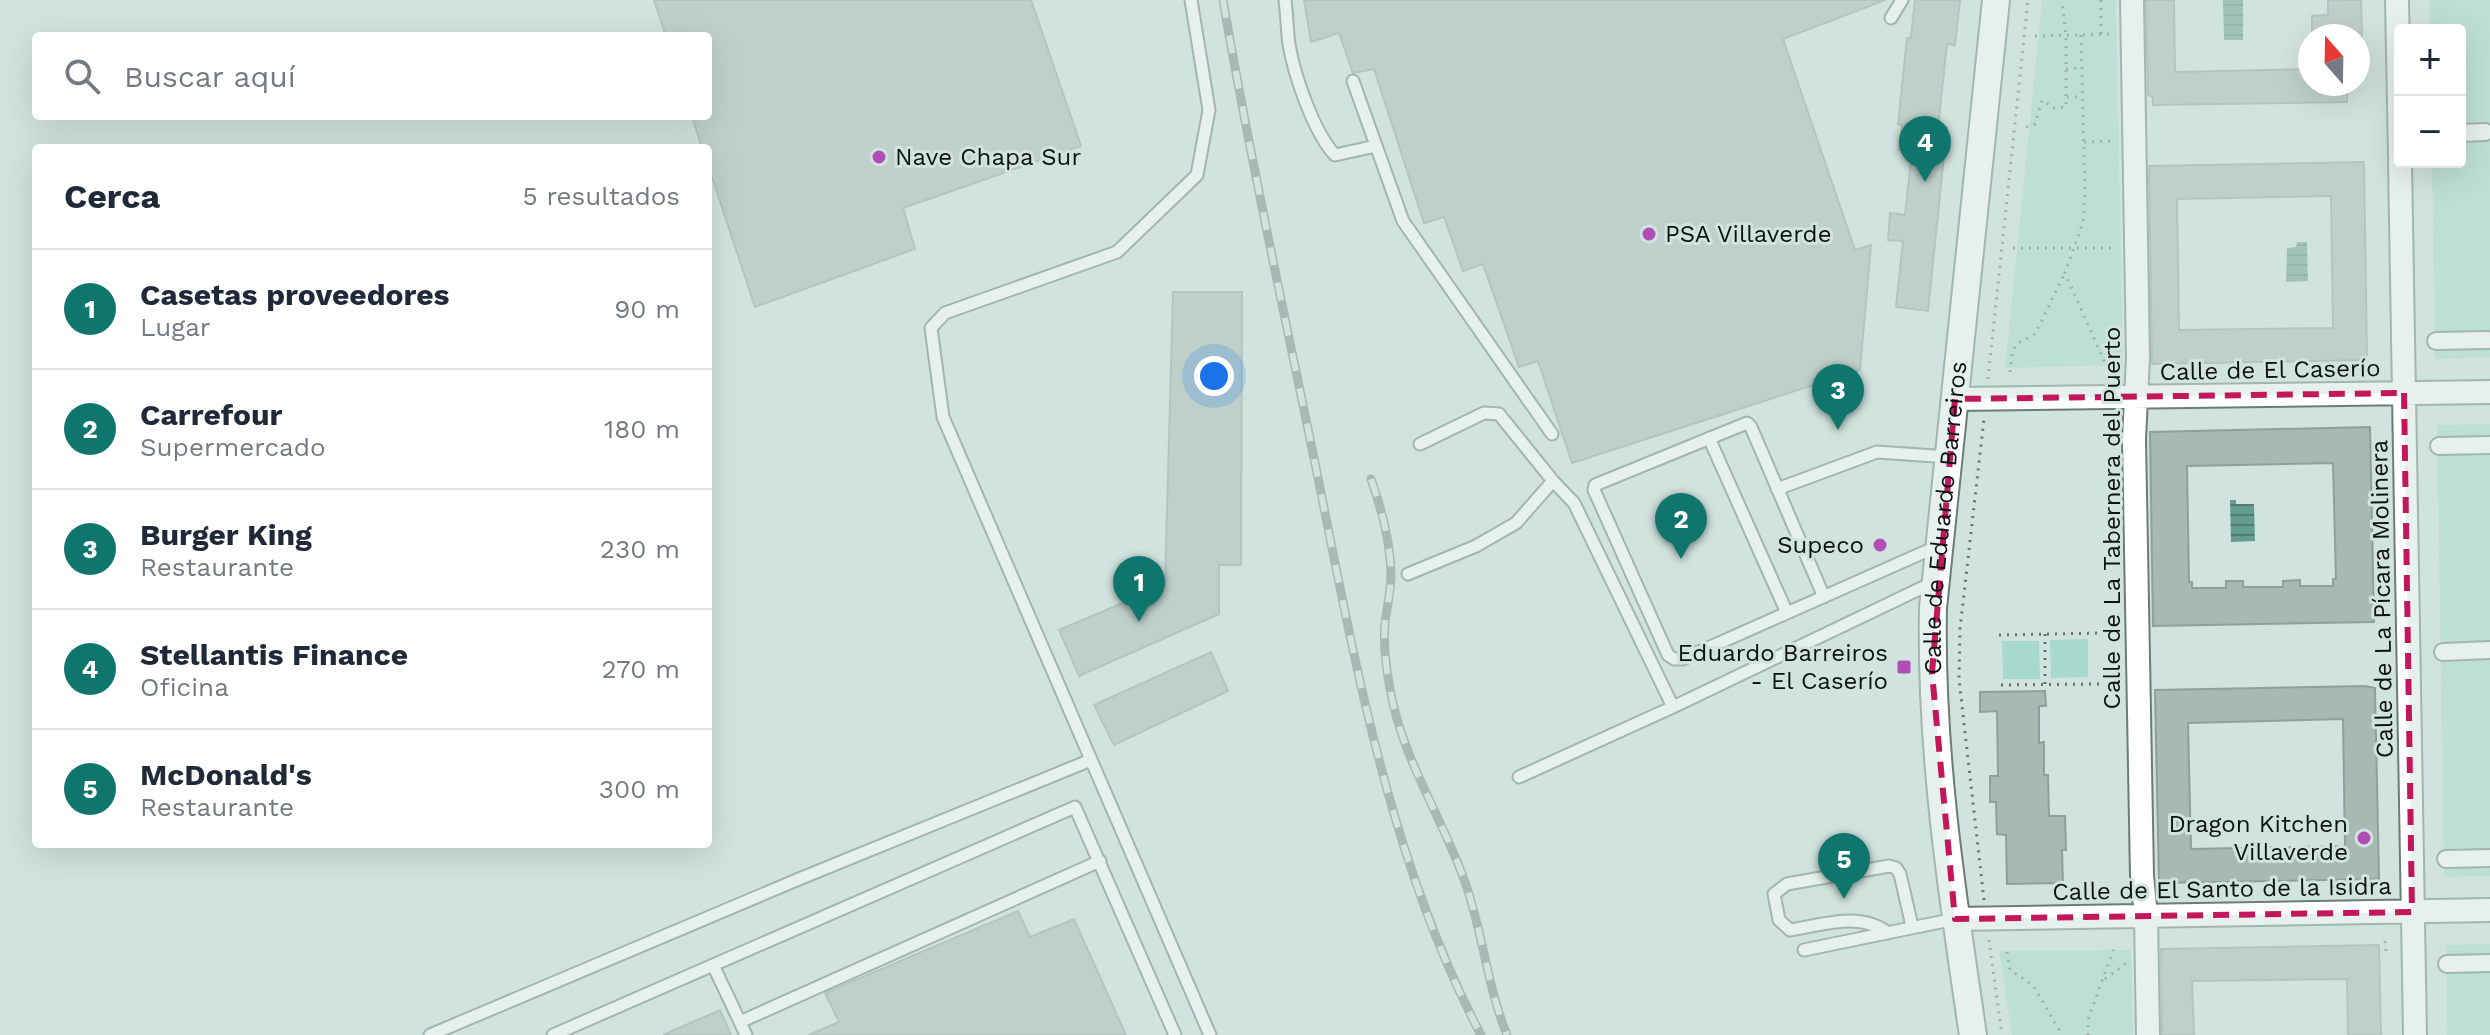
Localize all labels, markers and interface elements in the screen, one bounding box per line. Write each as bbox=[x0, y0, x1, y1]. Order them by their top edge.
north arrow bbox=[2298, 24, 2370, 96]
map controls bbox=[2394, 24, 2466, 168]
button: + bbox=[2394, 24, 2466, 96]
search box bbox=[32, 32, 712, 120]
icon: search bbox=[60, 54, 104, 98]
text: Buscar aquí bbox=[124, 59, 296, 94]
button: − bbox=[2394, 96, 2466, 168]
pin: 4 bbox=[1899, 116, 1951, 182]
place label: Nave Chapa Sur bbox=[895, 143, 1081, 171]
marker: Nave Chapa Sur bbox=[870, 148, 888, 166]
text: Cerca bbox=[64, 176, 160, 216]
text: 5 resultados bbox=[522, 181, 680, 211]
place label: PSA Villaverde bbox=[1665, 220, 1832, 248]
marker: PSA Villaverde bbox=[1640, 225, 1658, 243]
text: Casetas proveedores bbox=[140, 277, 450, 312]
text: 1 bbox=[84, 294, 96, 324]
text: 90 m bbox=[614, 294, 680, 324]
text: Lugar bbox=[140, 312, 210, 342]
street label: Calle de La Tabernera del Puerto bbox=[2098, 327, 2126, 709]
street label: Calle de El Caserío bbox=[2159, 354, 2381, 386]
your location bbox=[1194, 356, 1234, 396]
street label: Calle de Eduardo Barreiros bbox=[1919, 360, 1972, 675]
pin: 3 bbox=[1812, 364, 1864, 430]
text: Carrefour bbox=[140, 397, 282, 432]
text: 2 bbox=[82, 414, 98, 444]
text: 180 m bbox=[604, 414, 680, 444]
text: Supermercado bbox=[140, 432, 326, 462]
street label: Calle de La Pícara Molinera bbox=[2365, 440, 2399, 758]
pin: 2 bbox=[1655, 493, 1707, 559]
text: Burger King bbox=[140, 517, 312, 552]
place label: Supeco bbox=[1777, 531, 1864, 559]
text: 3 bbox=[82, 534, 98, 564]
text: 230 m bbox=[600, 534, 680, 564]
marker: Supeco bbox=[1871, 536, 1889, 554]
text: Restaurante bbox=[140, 552, 294, 582]
pin: 1 bbox=[1113, 556, 1165, 622]
text: Stellantis Finance bbox=[140, 637, 408, 672]
place label: Eduardo Barreiros - El Caserío bbox=[1678, 639, 1888, 695]
text: 4 bbox=[82, 654, 98, 684]
text: 270 m bbox=[601, 654, 680, 684]
marker: Eduardo Barreiros - El Caserío bbox=[1895, 658, 1913, 676]
text: Oficina bbox=[140, 672, 229, 702]
text: McDonald's bbox=[140, 757, 312, 792]
text: 5 bbox=[82, 774, 98, 804]
text: 300 m bbox=[599, 774, 680, 804]
text: Restaurante bbox=[140, 792, 294, 822]
place label: Dragon Kitchen Villaverde bbox=[2168, 810, 2348, 866]
marker: Dragon Kitchen Villaverde bbox=[2355, 829, 2373, 847]
pin: 5 bbox=[1818, 833, 1870, 899]
street label: Calle de El Santo de la Isidra bbox=[2052, 872, 2392, 906]

